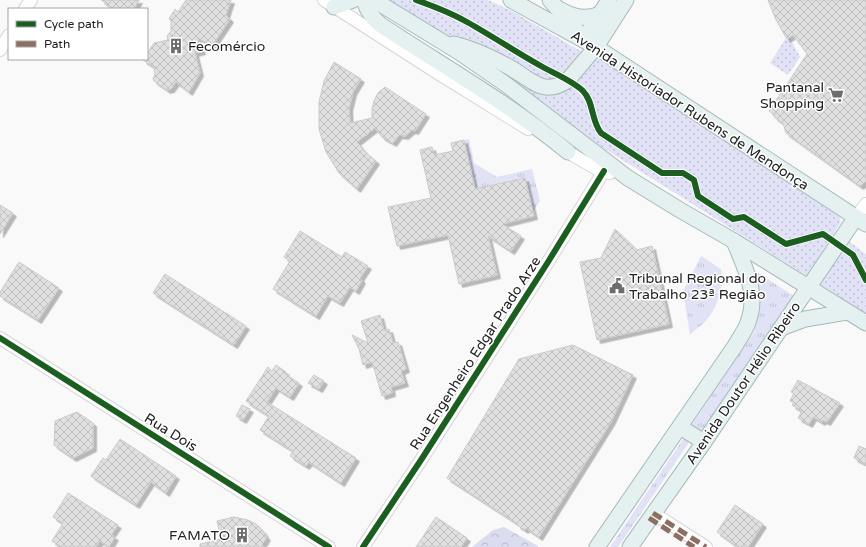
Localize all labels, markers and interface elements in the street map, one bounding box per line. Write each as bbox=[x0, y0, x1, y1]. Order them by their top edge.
legend bbox=[8, 8, 148, 60]
text: Cycle path bbox=[44, 17, 103, 31]
street label: Avenida Historiador Rubens de Mendonça bbox=[567, 27, 812, 194]
text: Path bbox=[44, 37, 70, 51]
building icon: Fecomércio bbox=[167, 37, 185, 55]
place label: Fecomércio bbox=[188, 38, 265, 55]
place label: Pantanal Shopping bbox=[760, 79, 824, 112]
supermarket icon: Pantanal Shopping bbox=[827, 86, 845, 104]
street label: Rua Engenheiro Edgar Prado Arze bbox=[406, 253, 544, 453]
place label: Tribunal Regional do Trabalho 23ª Região bbox=[629, 270, 766, 303]
public building icon: Tribunal Regional do Trabalho 23ª Região bbox=[608, 277, 626, 295]
street label: Avenida Doutor Hélio Ribeiro bbox=[683, 299, 804, 468]
street label: Rua Dois bbox=[141, 410, 200, 455]
building icon: FAMATO bbox=[233, 526, 251, 544]
place label: FAMATO bbox=[169, 527, 230, 544]

